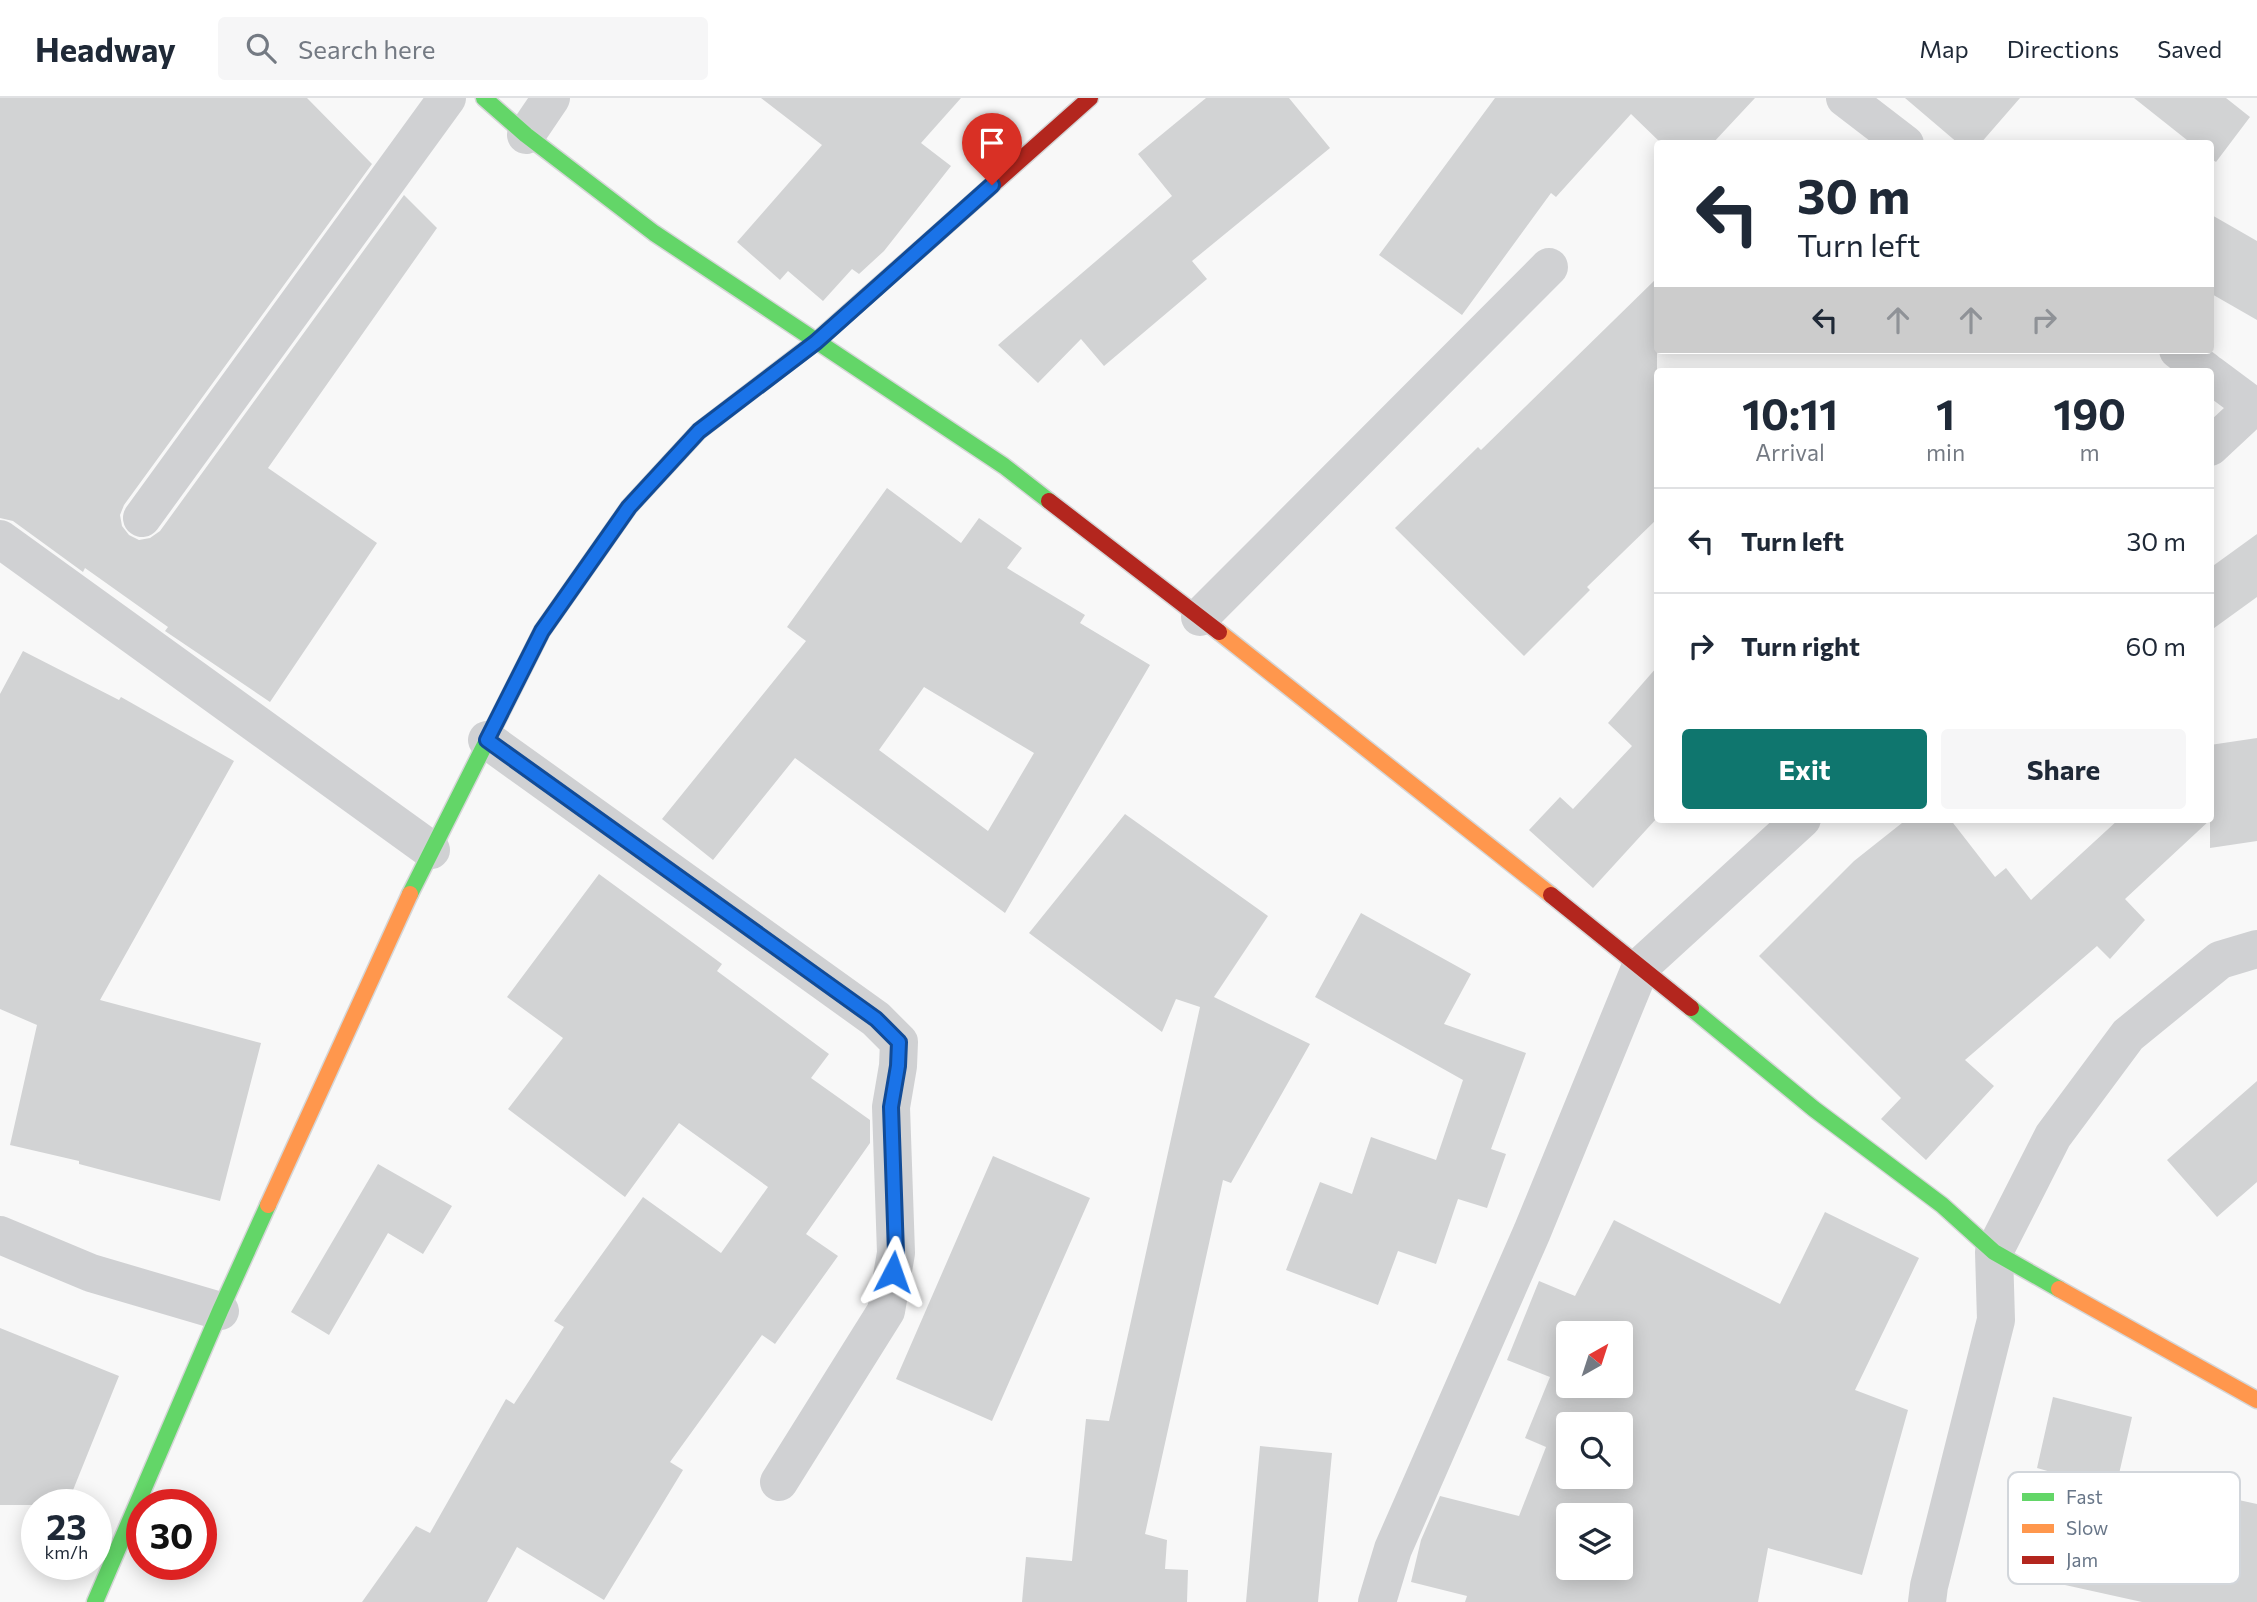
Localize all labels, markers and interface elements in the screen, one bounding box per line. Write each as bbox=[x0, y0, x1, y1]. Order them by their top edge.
search box bbox=[218, 17, 708, 80]
text: Headway bbox=[35, 28, 176, 69]
icon: search bbox=[242, 29, 280, 67]
text: Search here bbox=[298, 33, 436, 64]
text: Map bbox=[1919, 34, 1969, 63]
text: Directions bbox=[2007, 34, 2119, 63]
text: Saved bbox=[2157, 34, 2222, 63]
pin bbox=[962, 113, 1022, 185]
icon: arrive bbox=[973, 124, 1011, 162]
text: 30 m bbox=[1797, 164, 1910, 224]
icon: left bbox=[1682, 168, 1773, 259]
text: Turn left bbox=[1797, 224, 1921, 264]
icon: left bbox=[1806, 301, 1844, 339]
icon: ahead bbox=[1879, 301, 1917, 339]
icon: ahead bbox=[1952, 301, 1990, 339]
icon: right bbox=[2025, 301, 2063, 339]
text: 10:11 bbox=[1742, 387, 1838, 439]
text: 1 bbox=[1936, 387, 1955, 439]
text: 190 bbox=[2053, 387, 2126, 439]
text: Arrival bbox=[1755, 438, 1825, 466]
text: min bbox=[1926, 438, 1965, 466]
text: m bbox=[2080, 438, 2100, 466]
icon: left bbox=[1682, 522, 1720, 560]
text: Turn left bbox=[1741, 525, 1844, 556]
text: 30 m bbox=[2127, 525, 2186, 556]
icon: right bbox=[1682, 627, 1720, 665]
text: Turn right bbox=[1741, 630, 1860, 661]
text: 60 m bbox=[2126, 630, 2186, 661]
button: Exit bbox=[1682, 729, 1927, 809]
button: Share bbox=[1941, 729, 2186, 809]
position arrow bbox=[856, 1235, 930, 1309]
north arrow bbox=[1556, 1321, 1633, 1398]
map controls bbox=[1556, 1321, 1633, 1580]
button: search bbox=[1556, 1412, 1633, 1489]
legend bbox=[2008, 1472, 2240, 1584]
text: Fast bbox=[2066, 1485, 2103, 1508]
speed limit sign: 30 bbox=[126, 1489, 217, 1580]
button: layers bbox=[1556, 1503, 1633, 1580]
text: 23 bbox=[46, 1504, 87, 1547]
text: Slow bbox=[2066, 1516, 2108, 1539]
text: km/h bbox=[45, 1541, 88, 1563]
text: Jam bbox=[2066, 1548, 2098, 1571]

